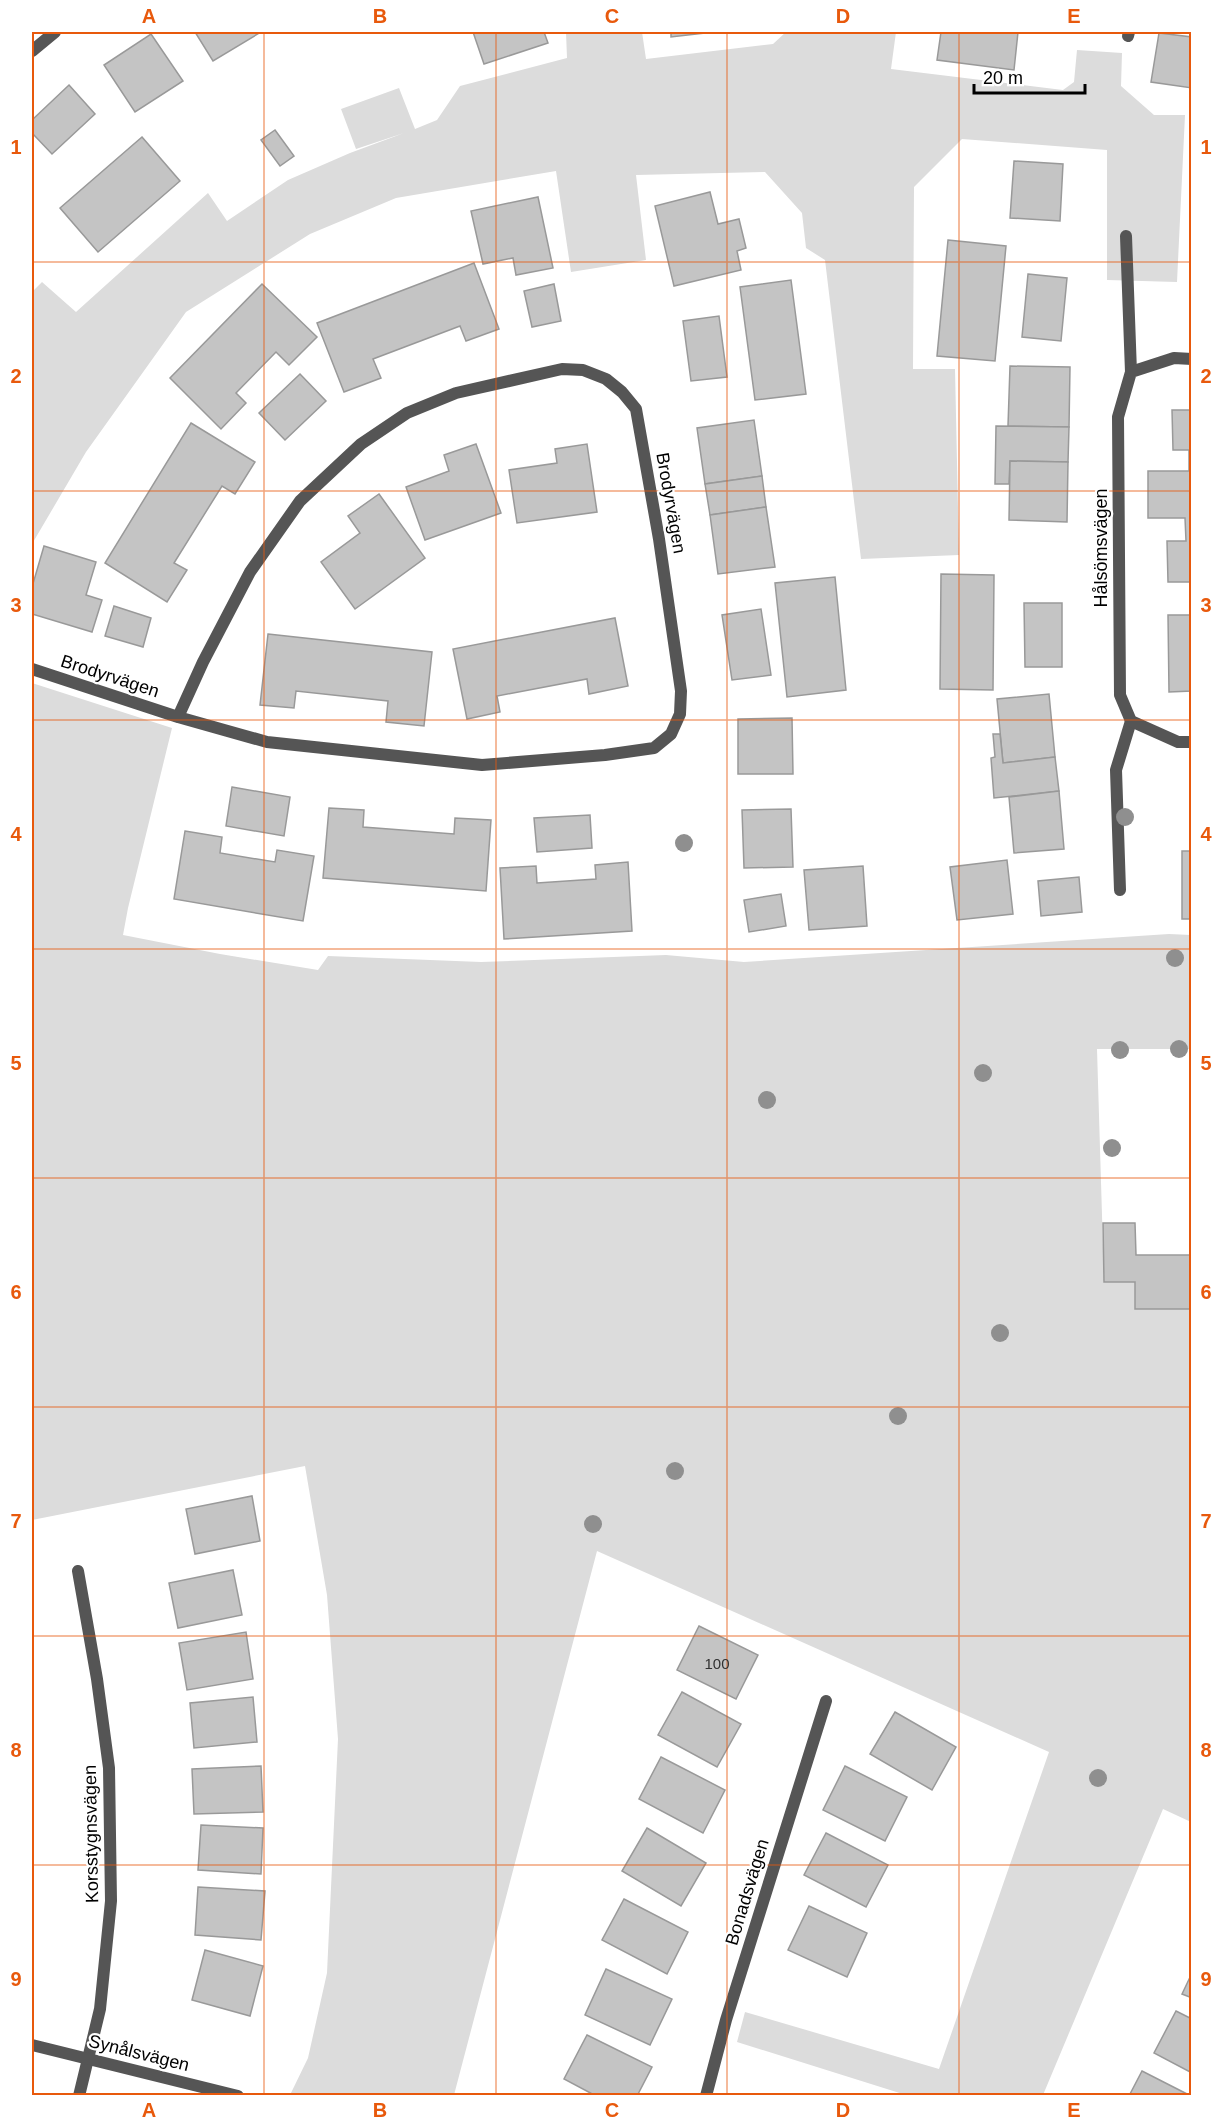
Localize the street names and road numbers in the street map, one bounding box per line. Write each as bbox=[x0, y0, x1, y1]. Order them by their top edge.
street label: Brodyrvägen bbox=[652, 451, 690, 555]
street label: Hålsömsvägen bbox=[1091, 488, 1111, 608]
street label: Brodyrvägen bbox=[58, 651, 162, 701]
street label: Korsstygnsvägen bbox=[80, 1765, 102, 1903]
street label: Bonadsvägen bbox=[721, 1836, 773, 1948]
street label: Synålsvägen bbox=[87, 2031, 191, 2075]

